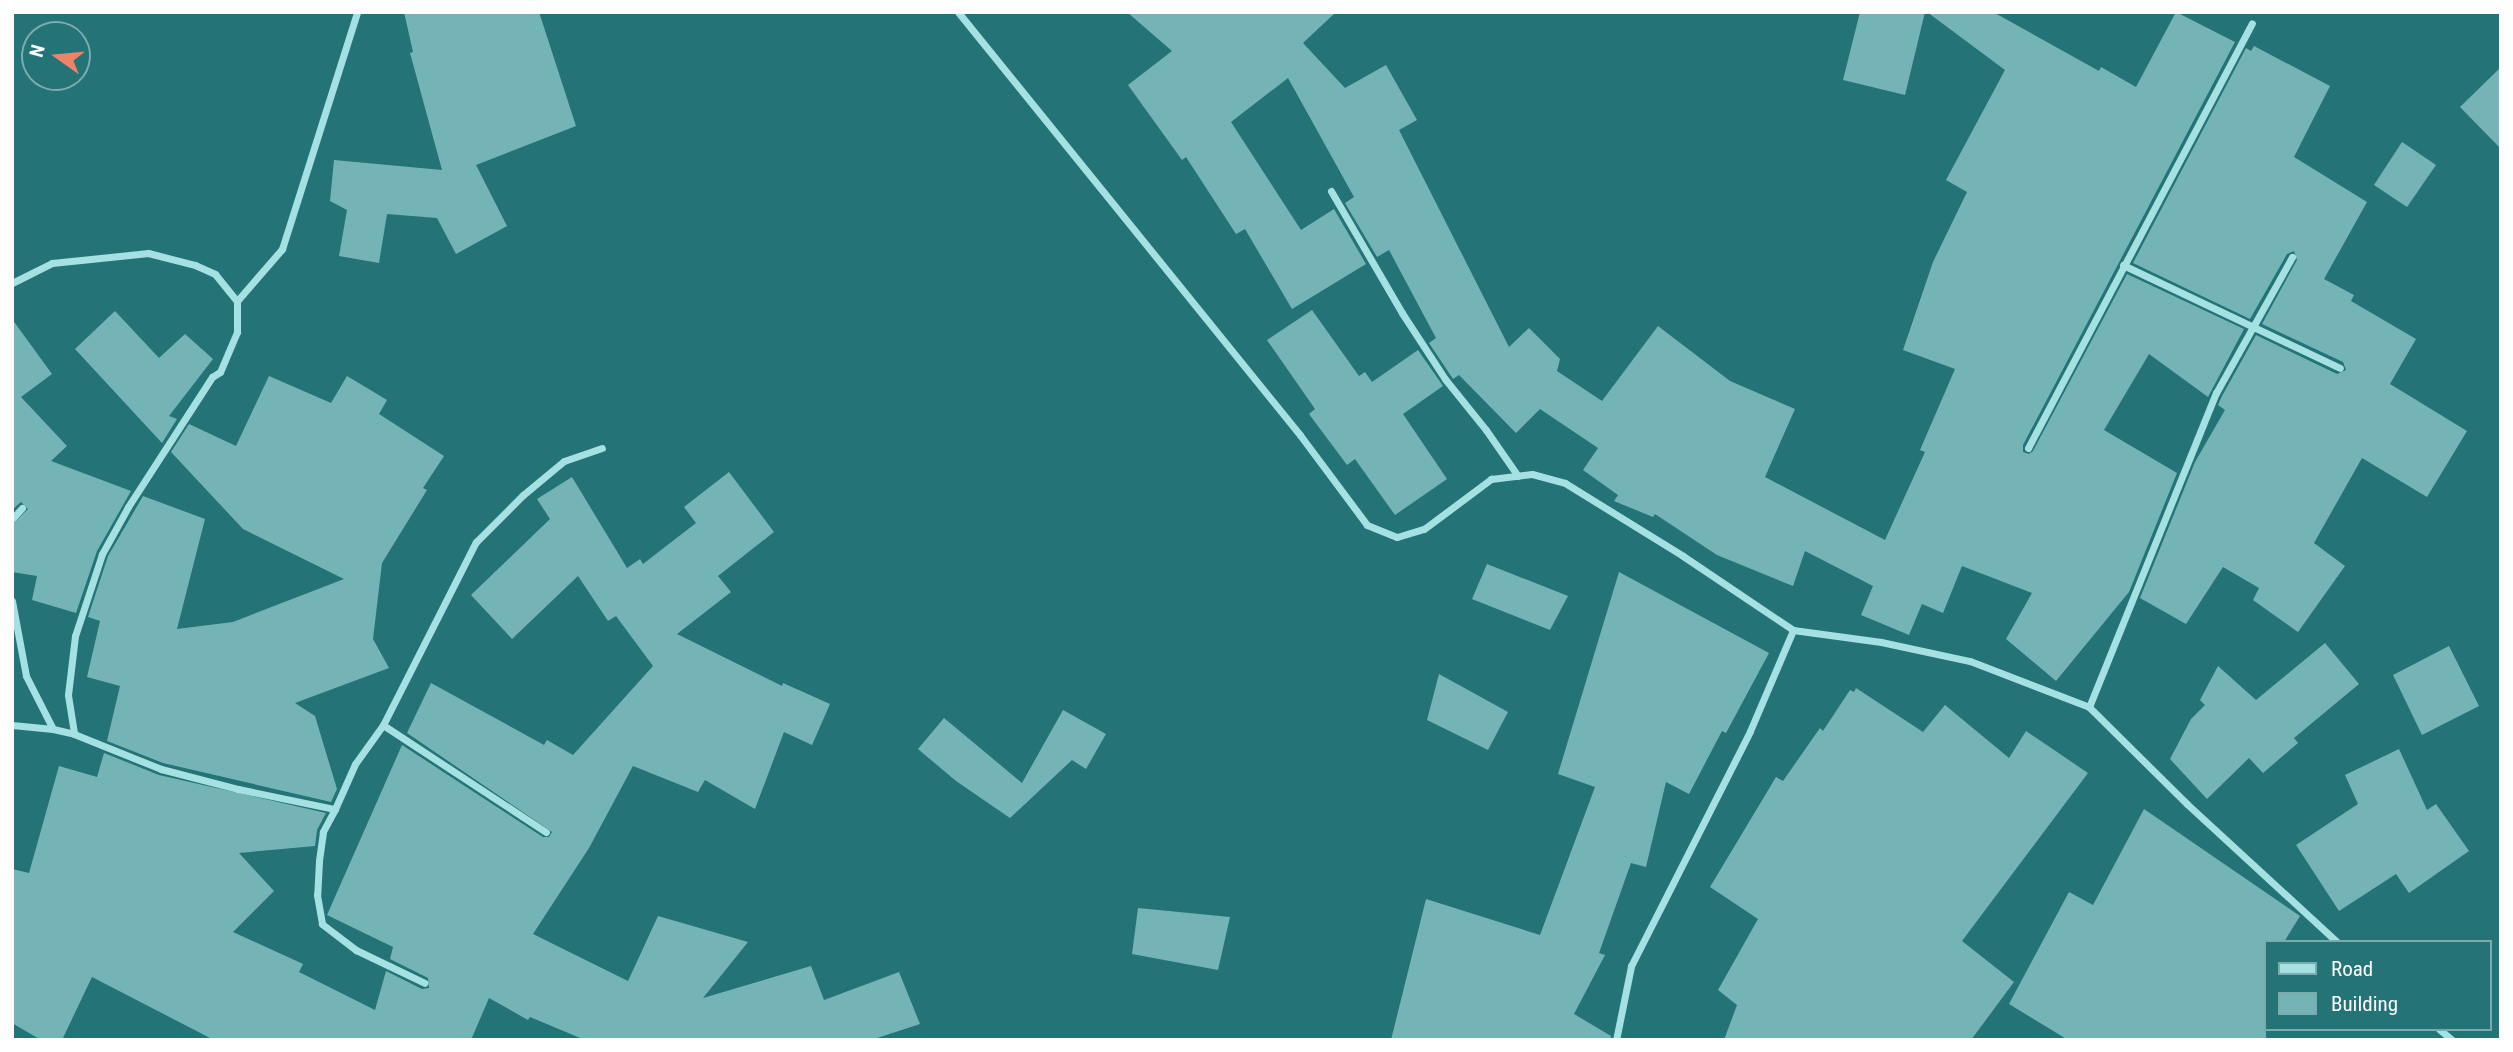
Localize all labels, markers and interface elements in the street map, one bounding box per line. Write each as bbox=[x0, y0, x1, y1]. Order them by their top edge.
north arrow bbox=[21, 21, 91, 91]
text: N bbox=[25, 42, 50, 60]
legend bbox=[2264, 940, 2492, 1031]
text: Road bbox=[2331, 957, 2373, 981]
text: Building bbox=[2331, 992, 2398, 1016]

